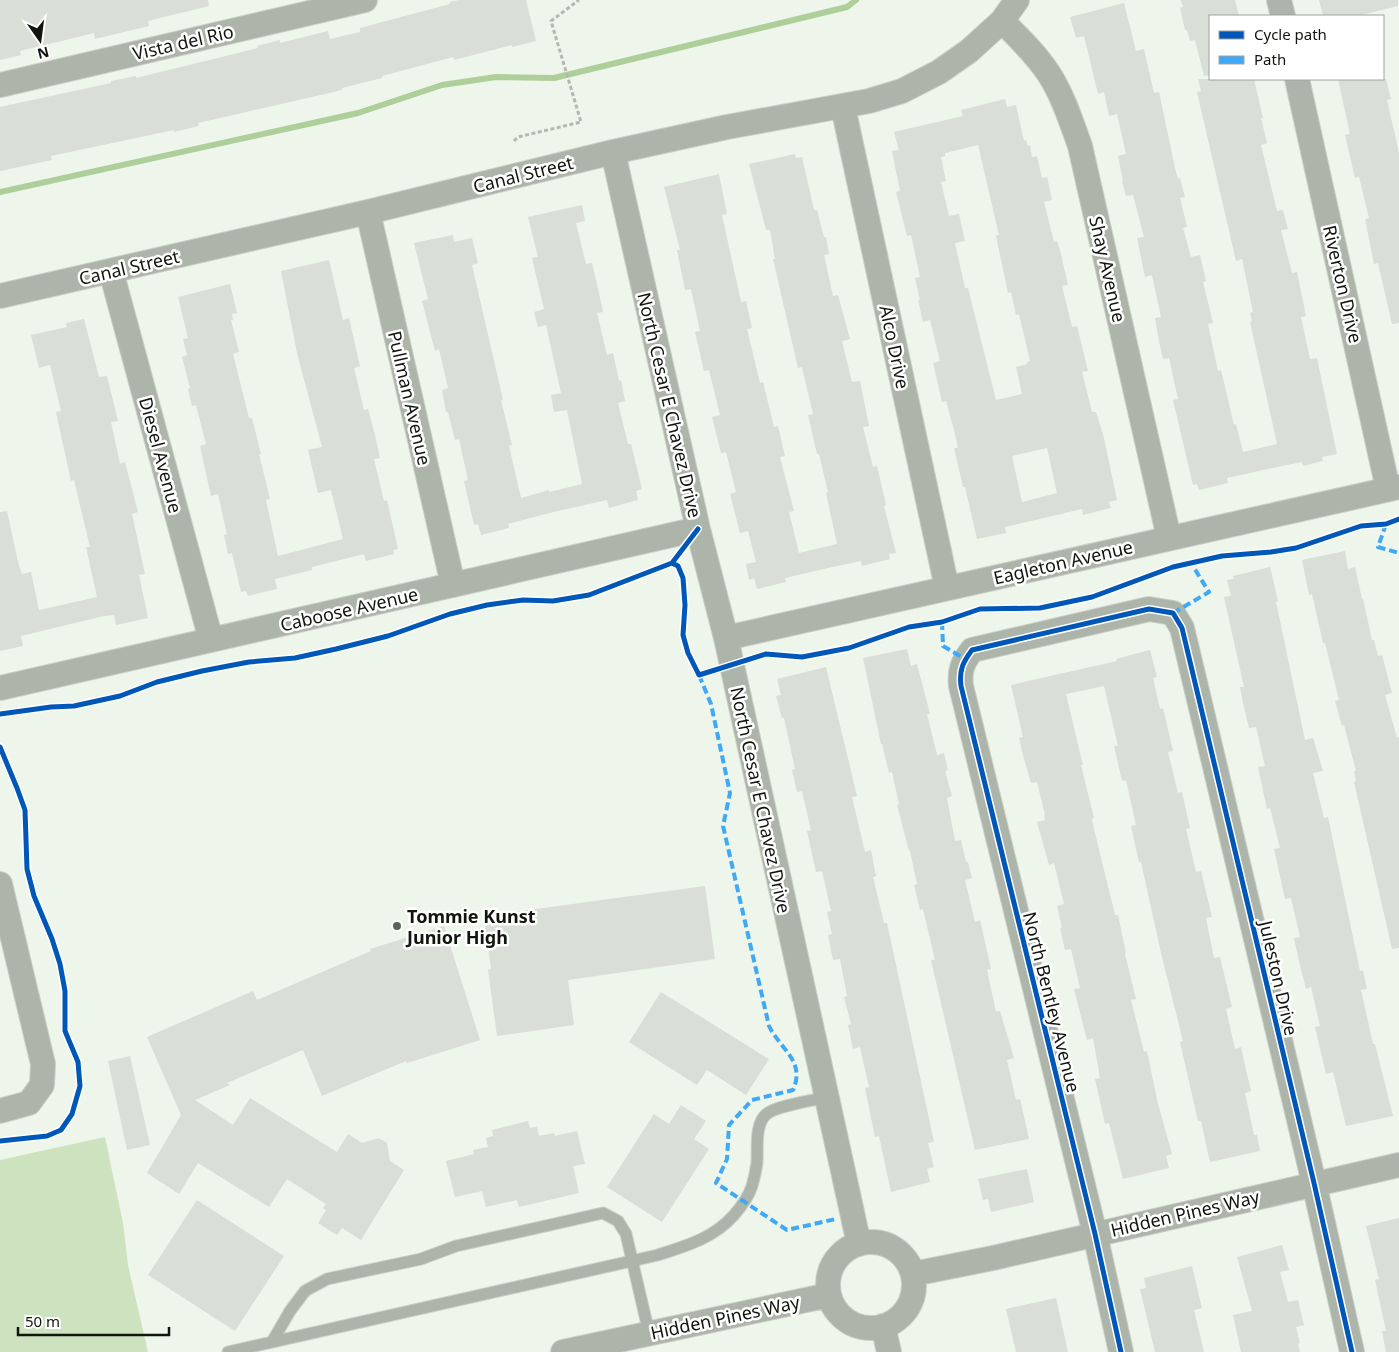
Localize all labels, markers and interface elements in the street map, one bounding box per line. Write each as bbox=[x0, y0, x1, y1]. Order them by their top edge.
north arrow bbox=[15, 15, 65, 65]
legend bbox=[1209, 15, 1384, 80]
street label: Vista del Rio bbox=[130, 19, 236, 65]
text: Cycle path bbox=[1254, 24, 1327, 44]
text: N bbox=[35, 43, 51, 64]
text: Path bbox=[1254, 49, 1286, 69]
street label: Canal Street bbox=[470, 150, 576, 198]
street label: Shay Avenue bbox=[1084, 214, 1132, 324]
street label: Riverton Drive bbox=[1318, 223, 1368, 345]
street label: Canal Street bbox=[76, 244, 182, 290]
street label: North Cesar E Chavez Drive bbox=[632, 290, 708, 520]
street label: Alco Drive bbox=[874, 303, 916, 391]
street label: Pullman Avenue bbox=[383, 328, 437, 468]
street label: Diesel Avenue bbox=[134, 394, 188, 516]
street label: Eagleton Avenue bbox=[991, 534, 1135, 590]
street label: Caboose Avenue bbox=[278, 581, 420, 637]
street label: North Cesar E Chavez Drive bbox=[725, 685, 797, 915]
place label: Tommie Kunst Junior High bbox=[405, 904, 536, 949]
street label: North Bentley Avenue bbox=[1018, 909, 1086, 1095]
street label: Juleston Drive bbox=[1254, 916, 1304, 1038]
marker: Tommie Kunst Junior High bbox=[391, 920, 403, 932]
street label: Hidden Pines Way bbox=[1108, 1184, 1262, 1242]
street label: Hidden Pines Way bbox=[648, 1289, 803, 1345]
scale bar bbox=[18, 1304, 169, 1336]
text: 50 m bbox=[25, 1311, 60, 1331]

